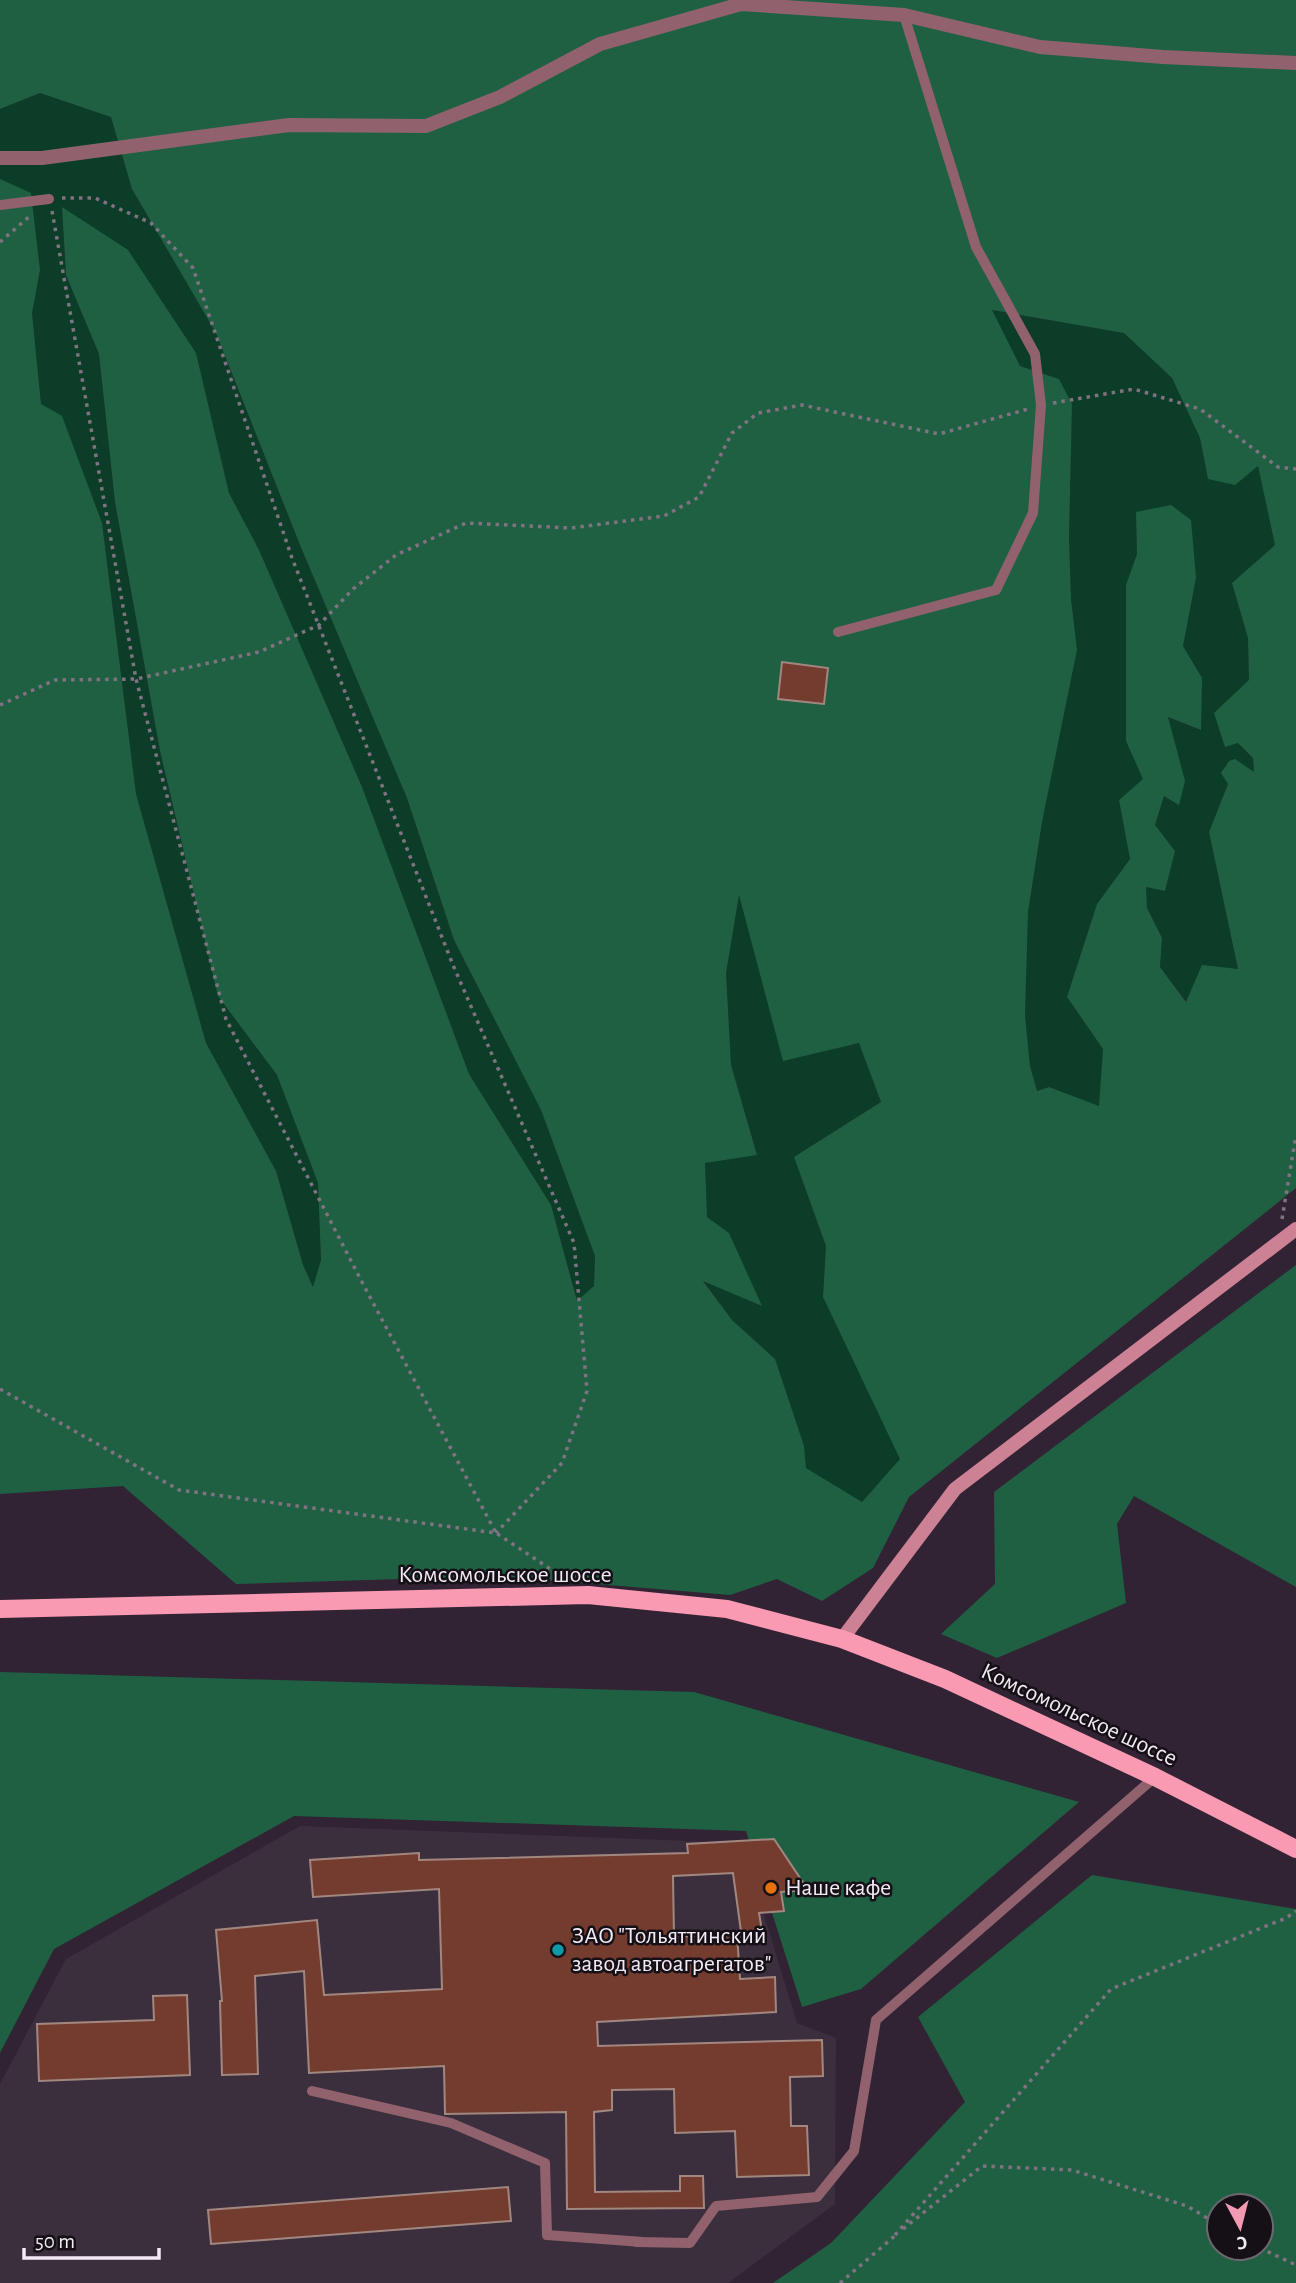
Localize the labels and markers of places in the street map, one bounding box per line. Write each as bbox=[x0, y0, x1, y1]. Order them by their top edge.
place label: Наше кафе bbox=[785, 1876, 891, 1900]
marker: Наше кафе bbox=[763, 1880, 779, 1896]
place label: ЗАО "Тольяттинский завод автоагрегатов" bbox=[572, 1924, 772, 1976]
marker: ЗАО "Тольяттинский завод автоагрегатов" bbox=[550, 1942, 566, 1958]

